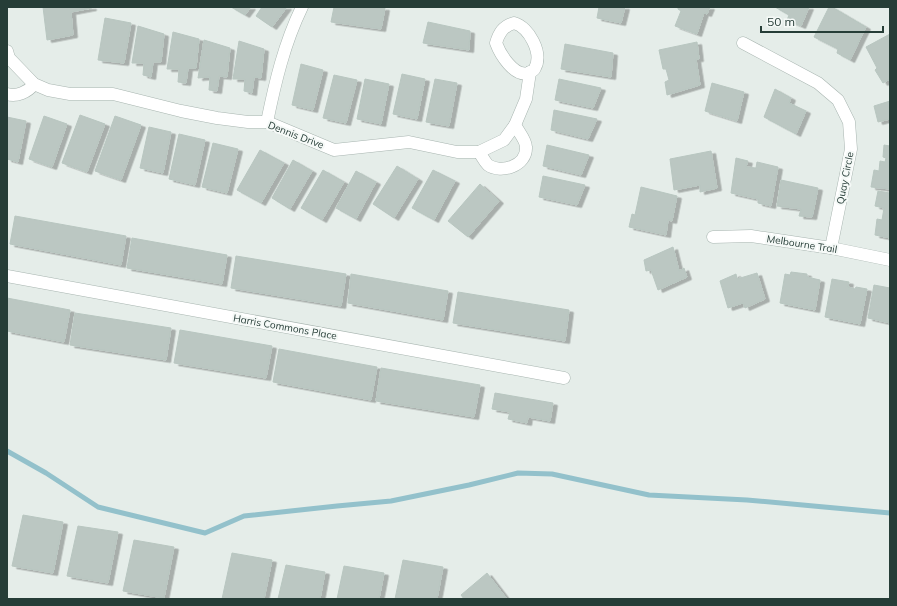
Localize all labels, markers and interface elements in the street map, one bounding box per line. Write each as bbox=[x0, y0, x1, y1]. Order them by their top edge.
scale bar bbox=[761, 8, 883, 34]
text: 50 m bbox=[767, 14, 795, 29]
street label: Dennis Drive bbox=[266, 118, 326, 152]
street label: Quay Circle bbox=[834, 151, 856, 205]
street label: Melbourne Trail bbox=[766, 232, 838, 256]
street label: Harris Commons Place bbox=[232, 311, 338, 343]

